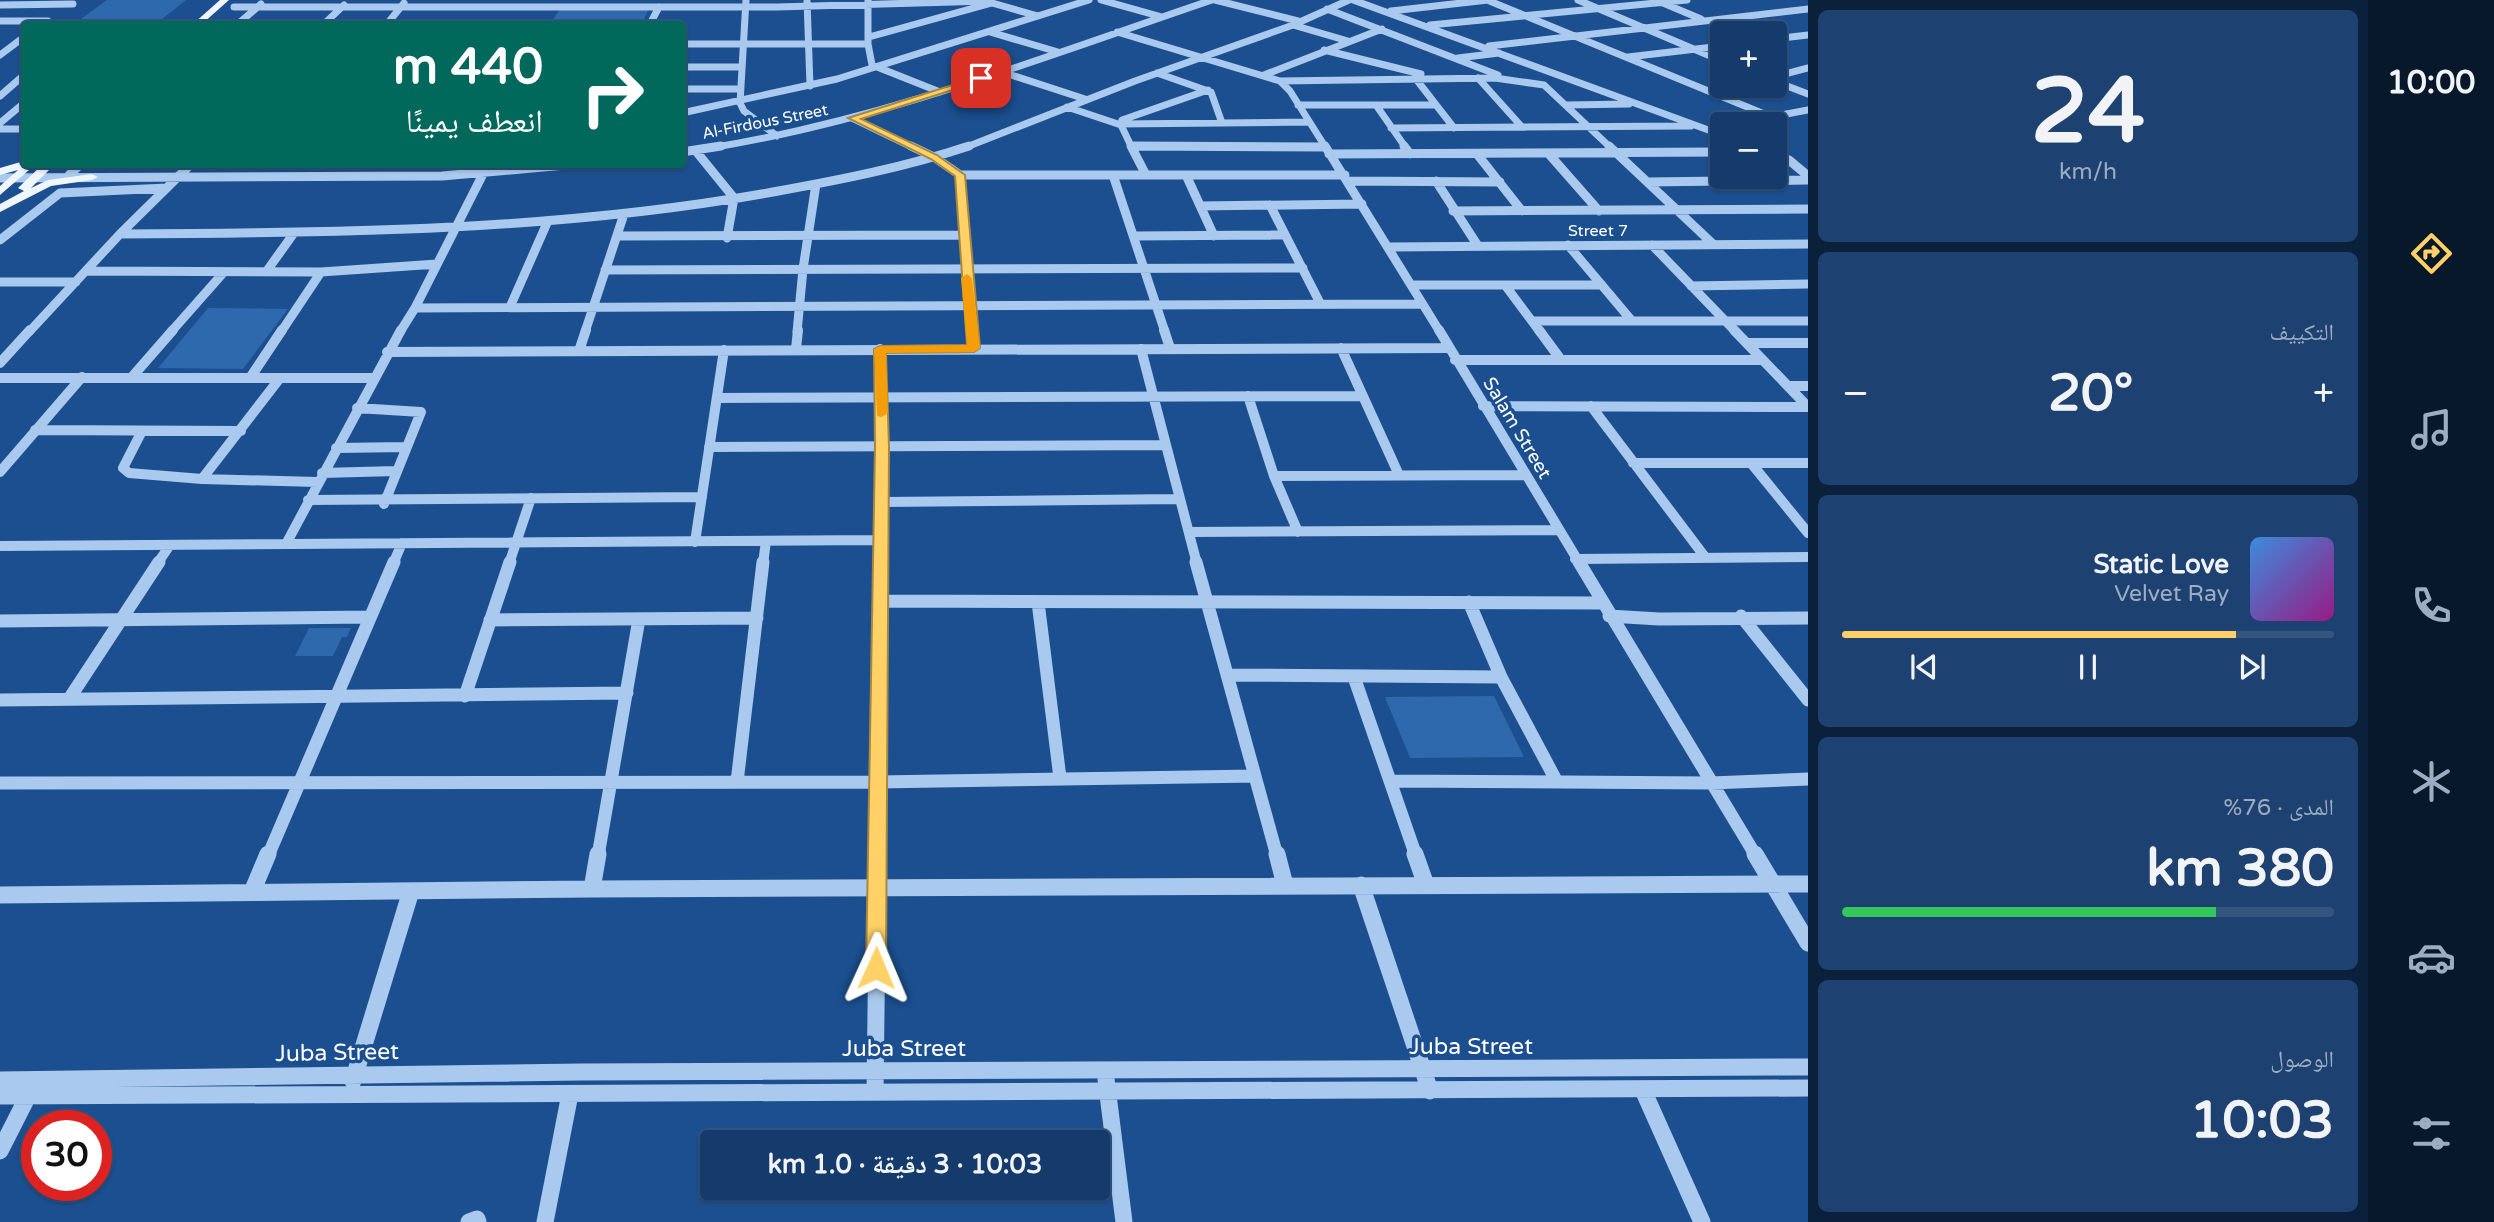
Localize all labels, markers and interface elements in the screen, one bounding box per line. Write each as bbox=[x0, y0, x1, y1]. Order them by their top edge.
map controls bbox=[1710, 21, 1787, 189]
button: + bbox=[1710, 21, 1787, 98]
text: 440 m bbox=[393, 38, 543, 97]
pin bbox=[951, 48, 1011, 108]
icon: right bbox=[567, 49, 658, 140]
text: 24 bbox=[2031, 57, 2145, 167]
icon: arrive bbox=[962, 59, 1000, 97]
text: 10:00 bbox=[2387, 64, 2475, 102]
street label: Al-Firdous Street bbox=[700, 100, 830, 144]
text: انعطف يمينًا bbox=[406, 103, 543, 141]
button: − bbox=[1710, 112, 1787, 189]
text: km/h bbox=[2059, 158, 2117, 186]
street label: Street 7 bbox=[1568, 221, 1628, 241]
icon: directions bbox=[2407, 229, 2456, 278]
text: التكييف bbox=[2269, 319, 2334, 347]
text: 20° bbox=[2048, 362, 2133, 425]
text: − bbox=[1842, 371, 1869, 417]
text: + bbox=[2313, 371, 2334, 417]
street label: Salam Street bbox=[1478, 373, 1556, 483]
icon: music bbox=[2407, 405, 2456, 454]
text: Static Love bbox=[2093, 549, 2229, 580]
text: Velvet Ray bbox=[2114, 580, 2229, 608]
icon: phone bbox=[2407, 581, 2456, 630]
icon: previous bbox=[1905, 648, 1943, 686]
icon: pause bbox=[2069, 648, 2107, 686]
icon: next bbox=[2233, 648, 2271, 686]
icon: climate bbox=[2407, 757, 2456, 806]
text: المدى · 76% bbox=[2223, 794, 2334, 822]
text: 380 km bbox=[2146, 837, 2334, 900]
position arrow bbox=[839, 931, 913, 1005]
icon: car bbox=[2407, 933, 2456, 982]
street label: Juba Street bbox=[1409, 1033, 1533, 1061]
street label: Juba Street bbox=[842, 1035, 966, 1063]
street label: Juba Street bbox=[275, 1038, 399, 1068]
text: الوصول bbox=[2270, 1046, 2334, 1074]
text: 10:03 bbox=[2190, 1089, 2334, 1152]
icon: filters bbox=[2407, 1109, 2456, 1158]
speed limit sign: 30 bbox=[21, 1110, 112, 1201]
text: 10:03 · 3 دقيقة · 1.0 km bbox=[768, 1149, 1042, 1180]

